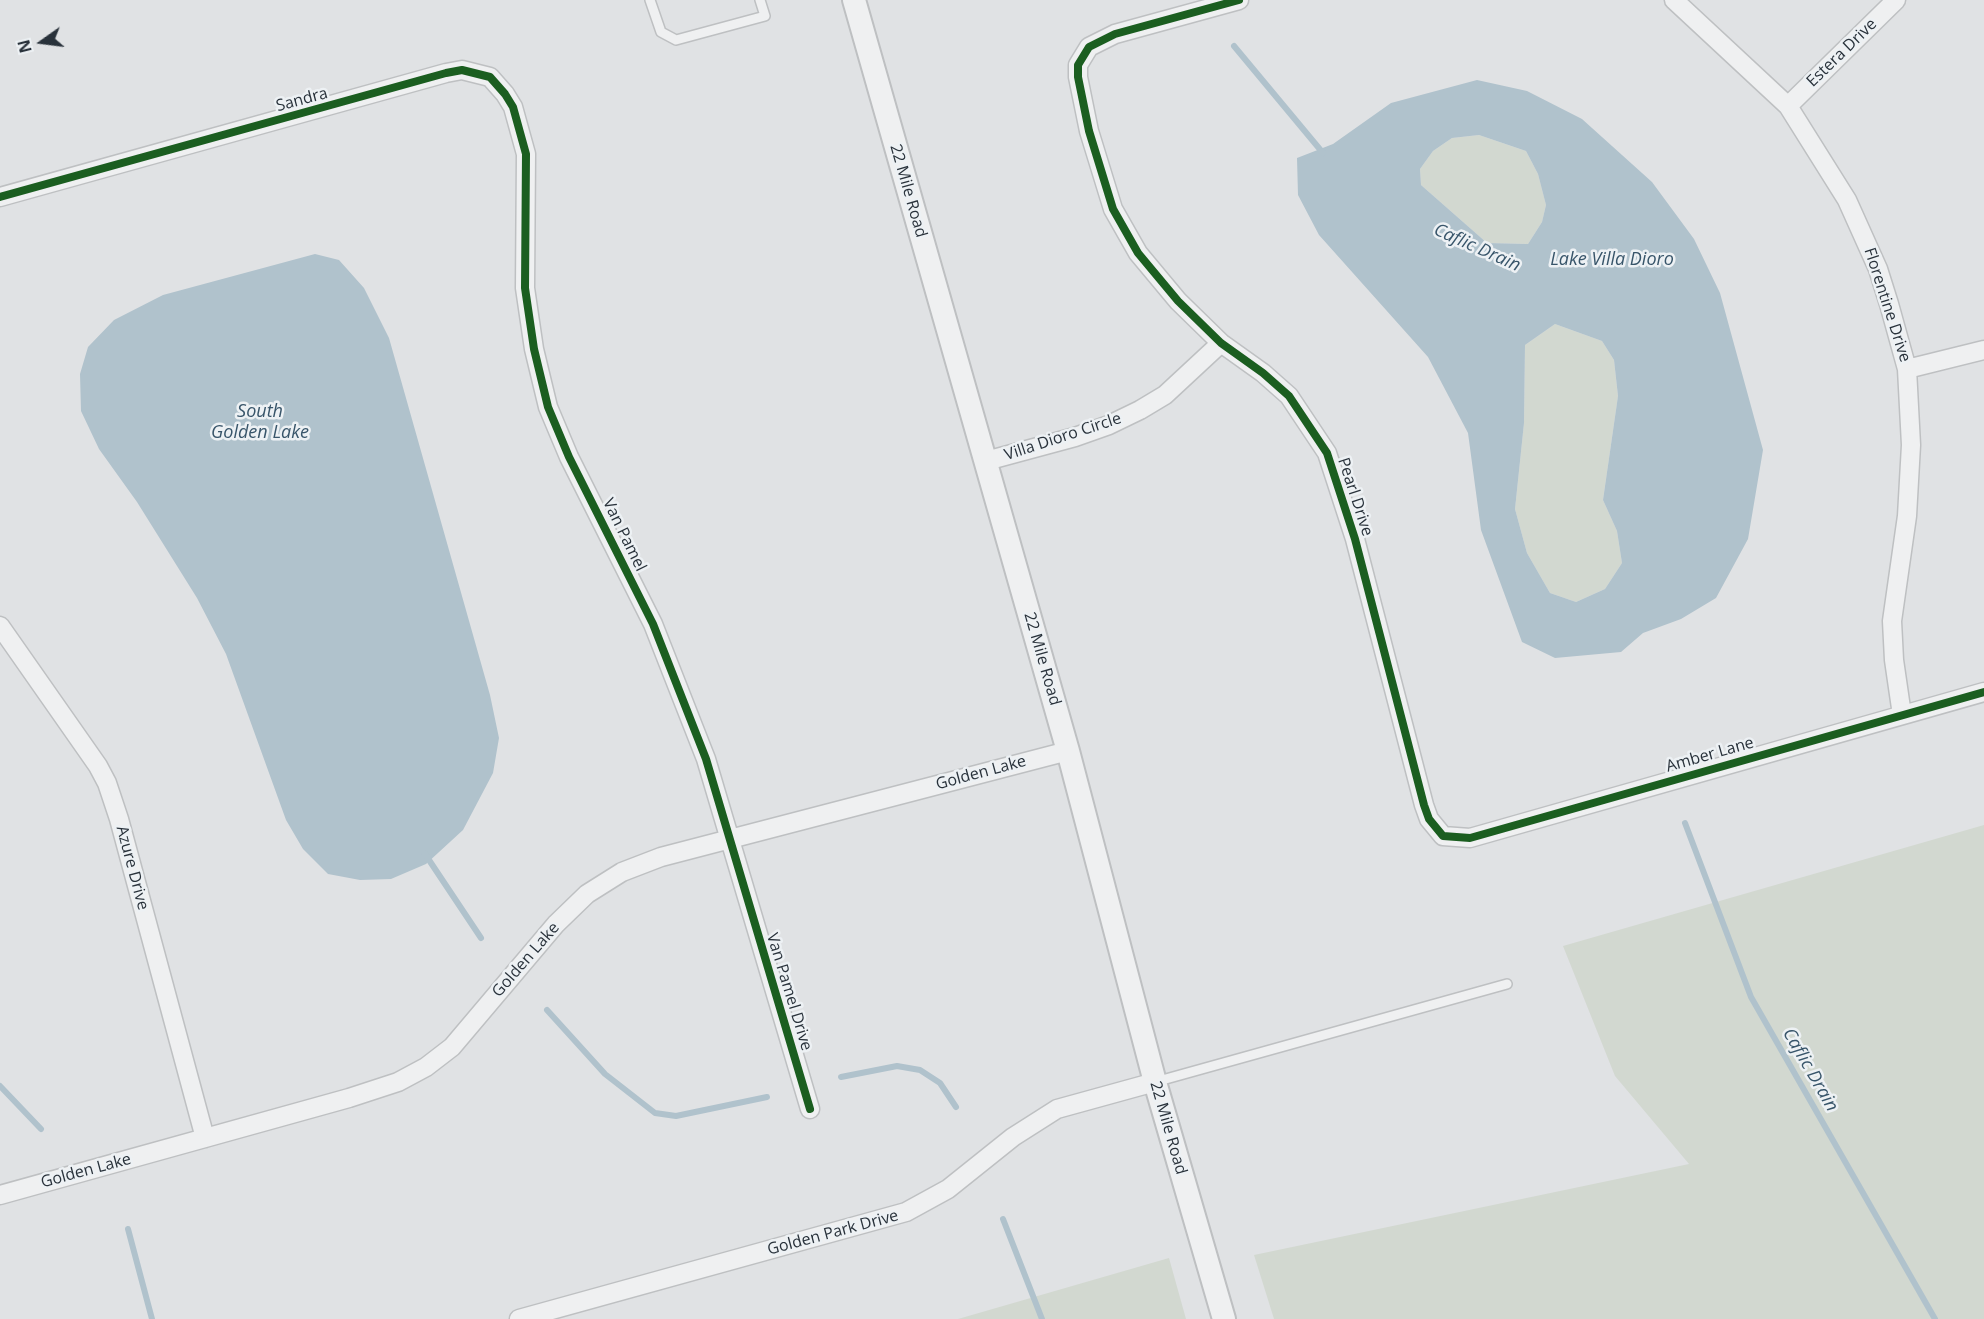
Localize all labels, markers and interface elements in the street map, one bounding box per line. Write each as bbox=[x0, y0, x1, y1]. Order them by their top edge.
north arrow bbox=[12, 12, 72, 72]
street label: Estera Drive bbox=[1803, 15, 1881, 91]
text: N bbox=[12, 37, 37, 55]
street label: Sandra bbox=[274, 84, 330, 116]
street label: 22 Mile Road bbox=[886, 142, 930, 240]
water label: Caflic Drain bbox=[1430, 219, 1524, 277]
street label: Florentine Drive bbox=[1859, 245, 1915, 365]
water label: Lake Villa Dioro bbox=[1550, 249, 1674, 271]
water label: South Golden Lake bbox=[211, 401, 309, 444]
street label: Villa Dioro Circle bbox=[1002, 409, 1124, 465]
street label: Pearl Drive bbox=[1333, 455, 1377, 539]
street label: Van Pamel bbox=[598, 495, 650, 575]
street label: 22 Mile Road bbox=[1020, 610, 1064, 708]
street label: Amber Lane bbox=[1664, 733, 1756, 777]
street label: Golden Lake bbox=[934, 752, 1028, 794]
street label: Azure Drive bbox=[112, 824, 152, 912]
street label: Golden Lake bbox=[488, 919, 564, 1001]
street label: Van Pamel Drive bbox=[762, 931, 816, 1053]
water label: Caflic Drain bbox=[1778, 1025, 1842, 1115]
street label: 22 Mile Road bbox=[1146, 1079, 1190, 1177]
street label: Golden Lake bbox=[39, 1150, 133, 1192]
street label: Golden Park Drive bbox=[765, 1206, 901, 1260]

